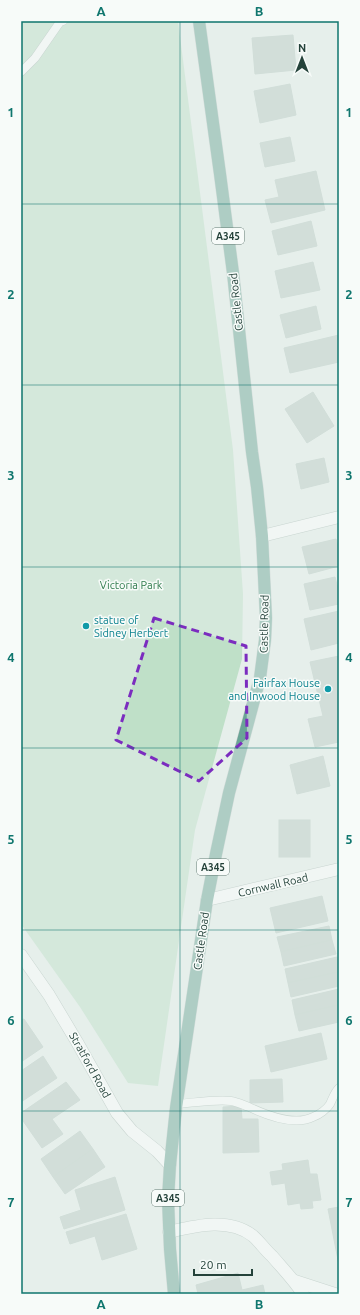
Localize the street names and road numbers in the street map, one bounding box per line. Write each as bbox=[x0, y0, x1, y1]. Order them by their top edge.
road number: A345 bbox=[212, 228, 244, 244]
street label: Castle Road bbox=[227, 272, 245, 332]
street label: Castle Road bbox=[257, 595, 271, 653]
road number: A345 bbox=[197, 859, 229, 875]
street label: Cornwall Road bbox=[237, 871, 309, 899]
street label: Castle Road bbox=[191, 911, 211, 971]
street label: Stratford Road bbox=[67, 1030, 113, 1100]
road number: A345 bbox=[152, 1190, 184, 1206]

